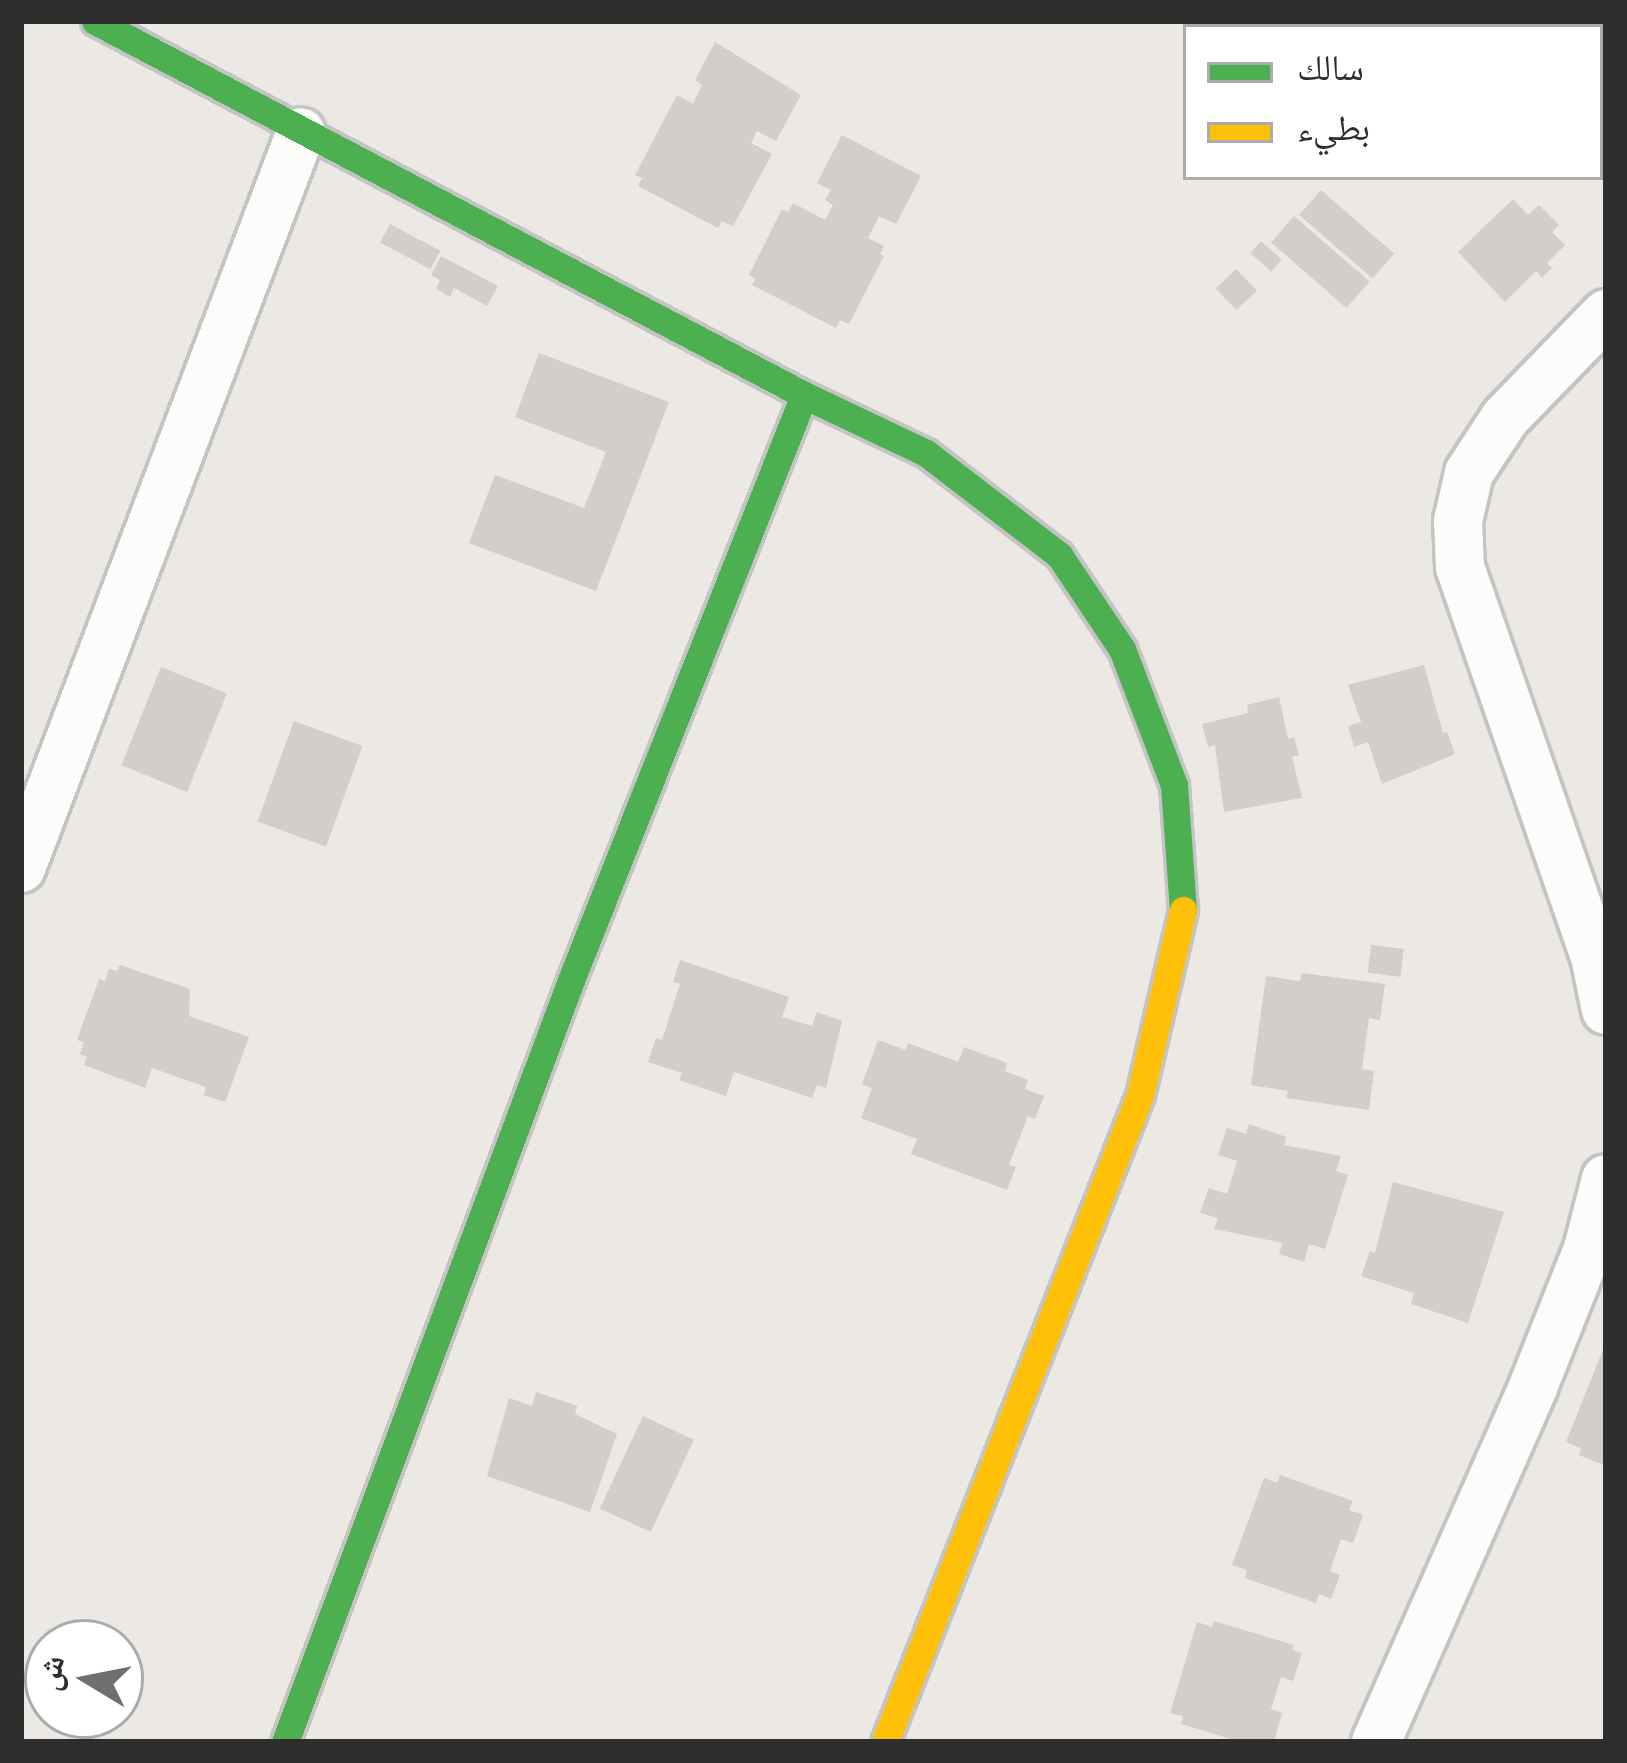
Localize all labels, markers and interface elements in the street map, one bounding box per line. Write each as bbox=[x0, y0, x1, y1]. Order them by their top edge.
legend bbox=[1183, 24, 1603, 180]
text: سالك bbox=[1297, 44, 1364, 93]
text: بطيء bbox=[1297, 104, 1370, 153]
north arrow bbox=[24, 1619, 144, 1739]
text: ش bbox=[26, 1652, 76, 1694]

